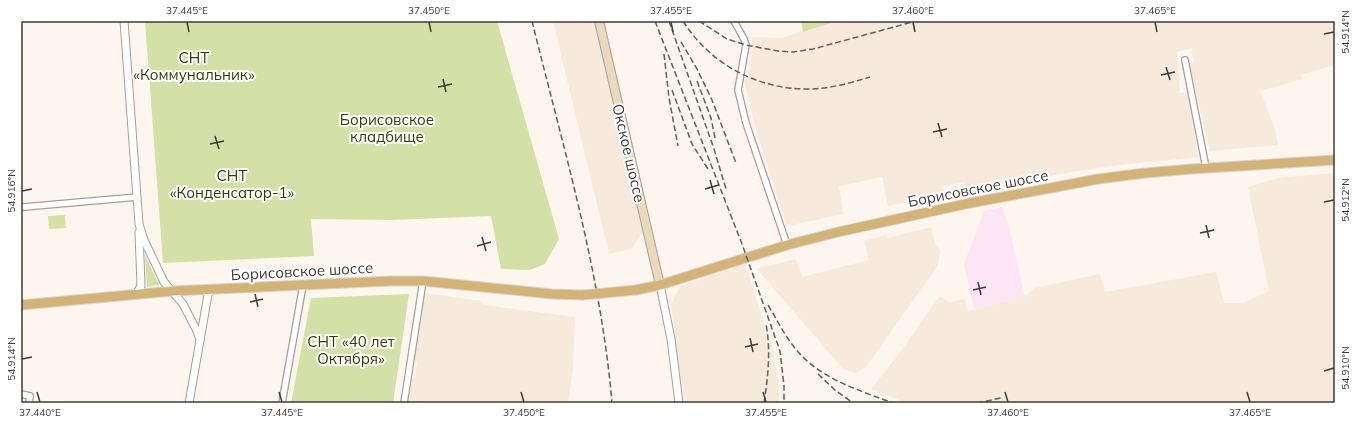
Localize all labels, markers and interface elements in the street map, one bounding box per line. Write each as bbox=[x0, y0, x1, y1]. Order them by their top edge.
text: 37.445°E bbox=[166, 4, 208, 17]
text: 37.450°E bbox=[408, 4, 450, 17]
text: 37.455°E bbox=[650, 4, 692, 17]
text: 37.460°E bbox=[892, 4, 934, 17]
text: 37.465°E bbox=[1134, 4, 1176, 17]
text: 54.914°N bbox=[1339, 10, 1352, 54]
park label: СНТ «Коммунальник» bbox=[133, 48, 255, 84]
street label: Окское шоссе bbox=[608, 102, 650, 204]
park label: Борисовское кладбище bbox=[340, 110, 434, 146]
street label: Борисовское шоссе bbox=[906, 165, 1050, 211]
park label: СНТ «Конденсатор-1» bbox=[170, 166, 294, 202]
text: 54.916°N bbox=[5, 169, 18, 213]
text: 54.912°N bbox=[1339, 178, 1352, 222]
street label: Борисовское шоссе bbox=[230, 258, 374, 284]
park label: СНТ «40 лет Октября» bbox=[307, 332, 395, 368]
text: 54.914°N bbox=[5, 337, 18, 381]
text: 54.910°N bbox=[1339, 346, 1352, 390]
text: 37.440°E bbox=[19, 406, 61, 419]
text: 37.445°E bbox=[261, 406, 303, 419]
text: 37.450°E bbox=[503, 406, 545, 419]
text: 37.455°E bbox=[745, 406, 787, 419]
text: 37.460°E bbox=[987, 406, 1029, 419]
text: 37.465°E bbox=[1229, 406, 1271, 419]

